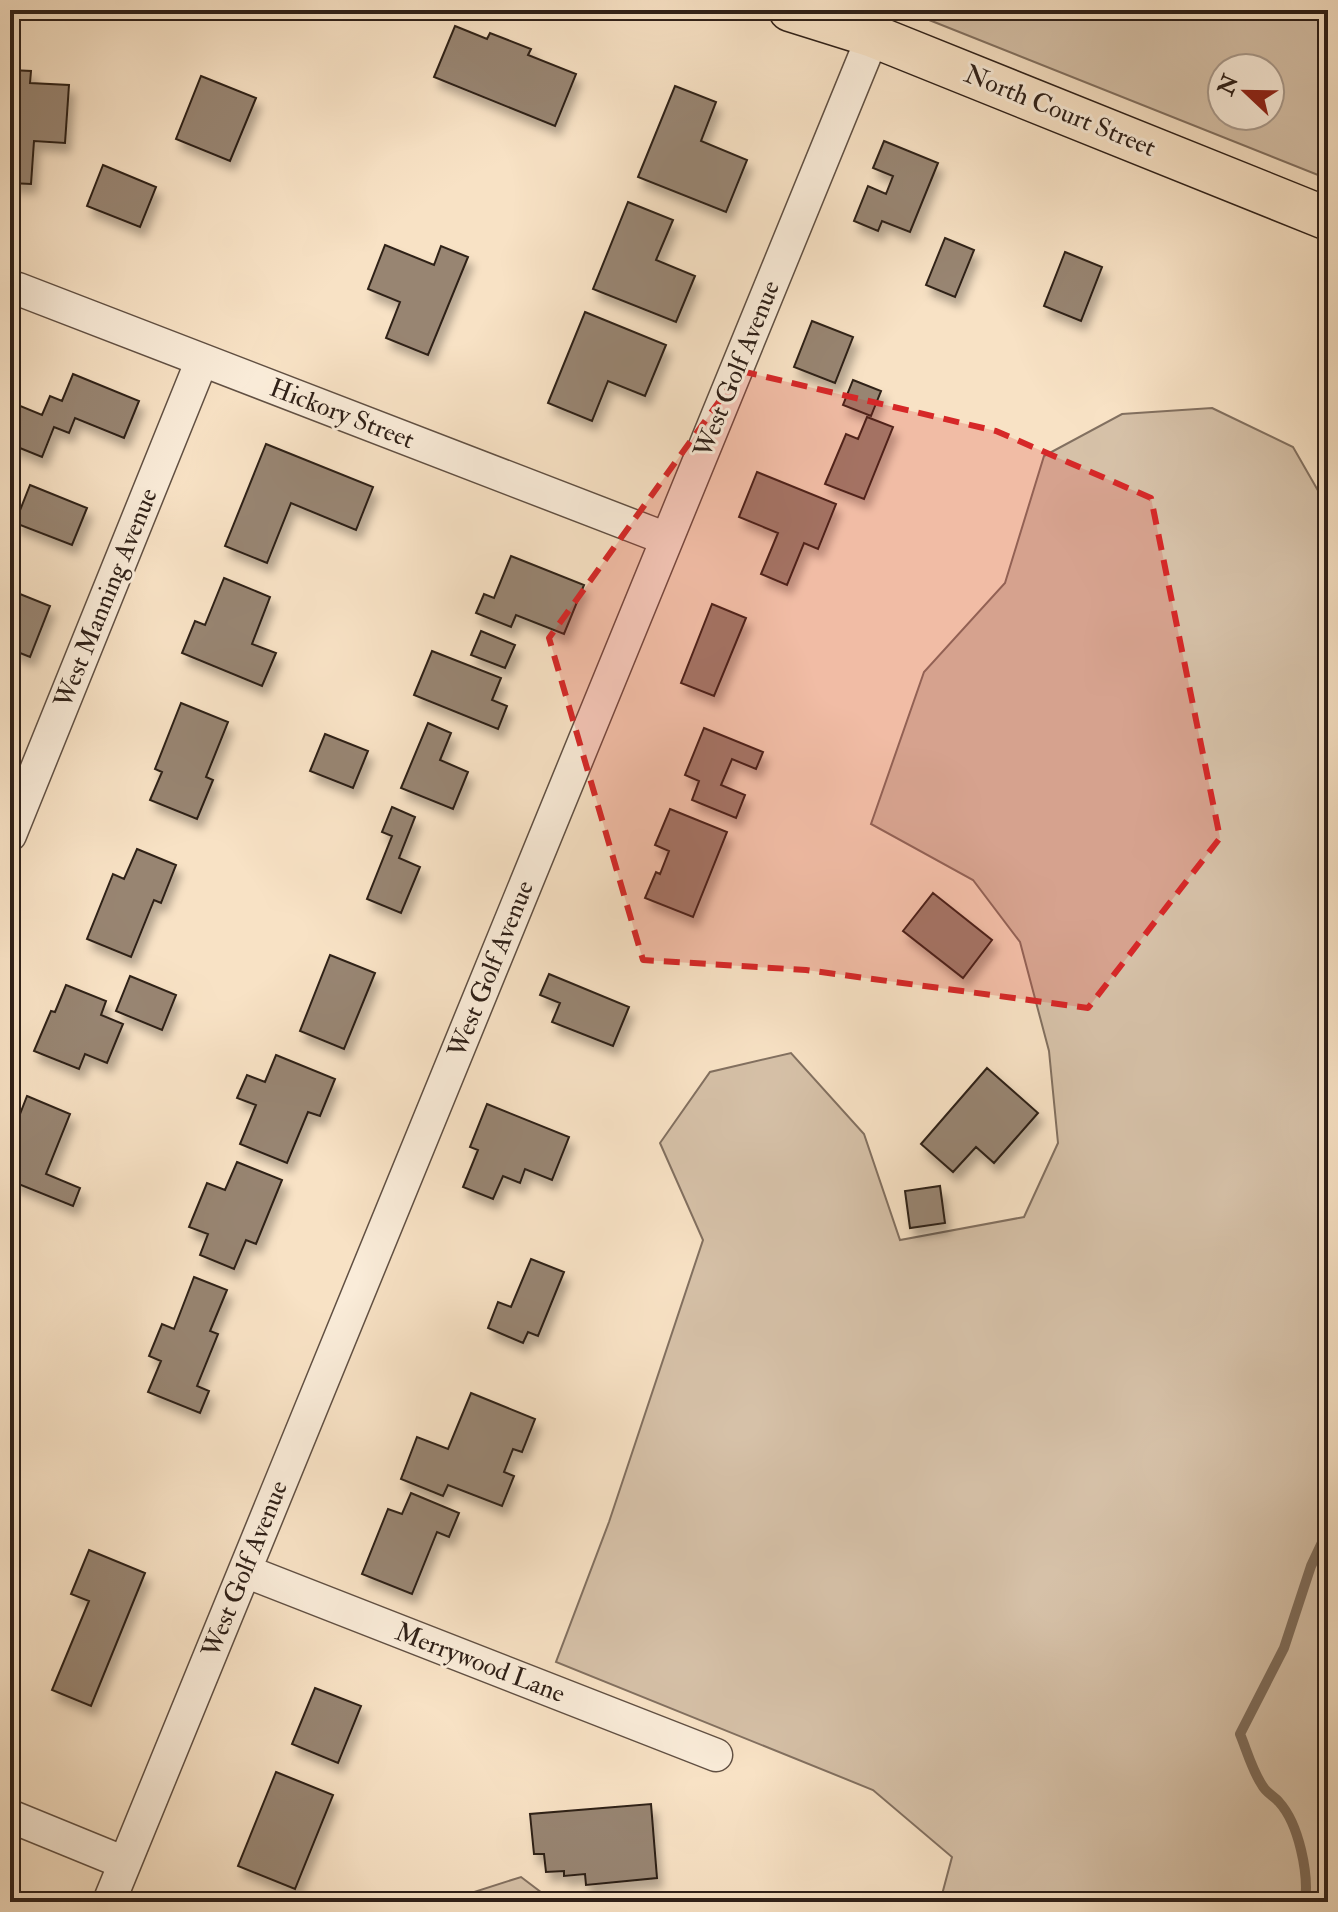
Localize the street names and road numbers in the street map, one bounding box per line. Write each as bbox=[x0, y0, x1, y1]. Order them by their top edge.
street label: North Court Street bbox=[960, 58, 1160, 164]
street label: West Golf Avenue bbox=[687, 276, 787, 463]
street label: Hickory Street bbox=[265, 372, 419, 456]
street label: West Manning Avenue bbox=[47, 483, 165, 713]
street label: West Golf Avenue bbox=[441, 876, 541, 1063]
street label: West Golf Avenue bbox=[195, 1476, 295, 1663]
street label: Merrywood Lane bbox=[391, 1616, 570, 1710]

